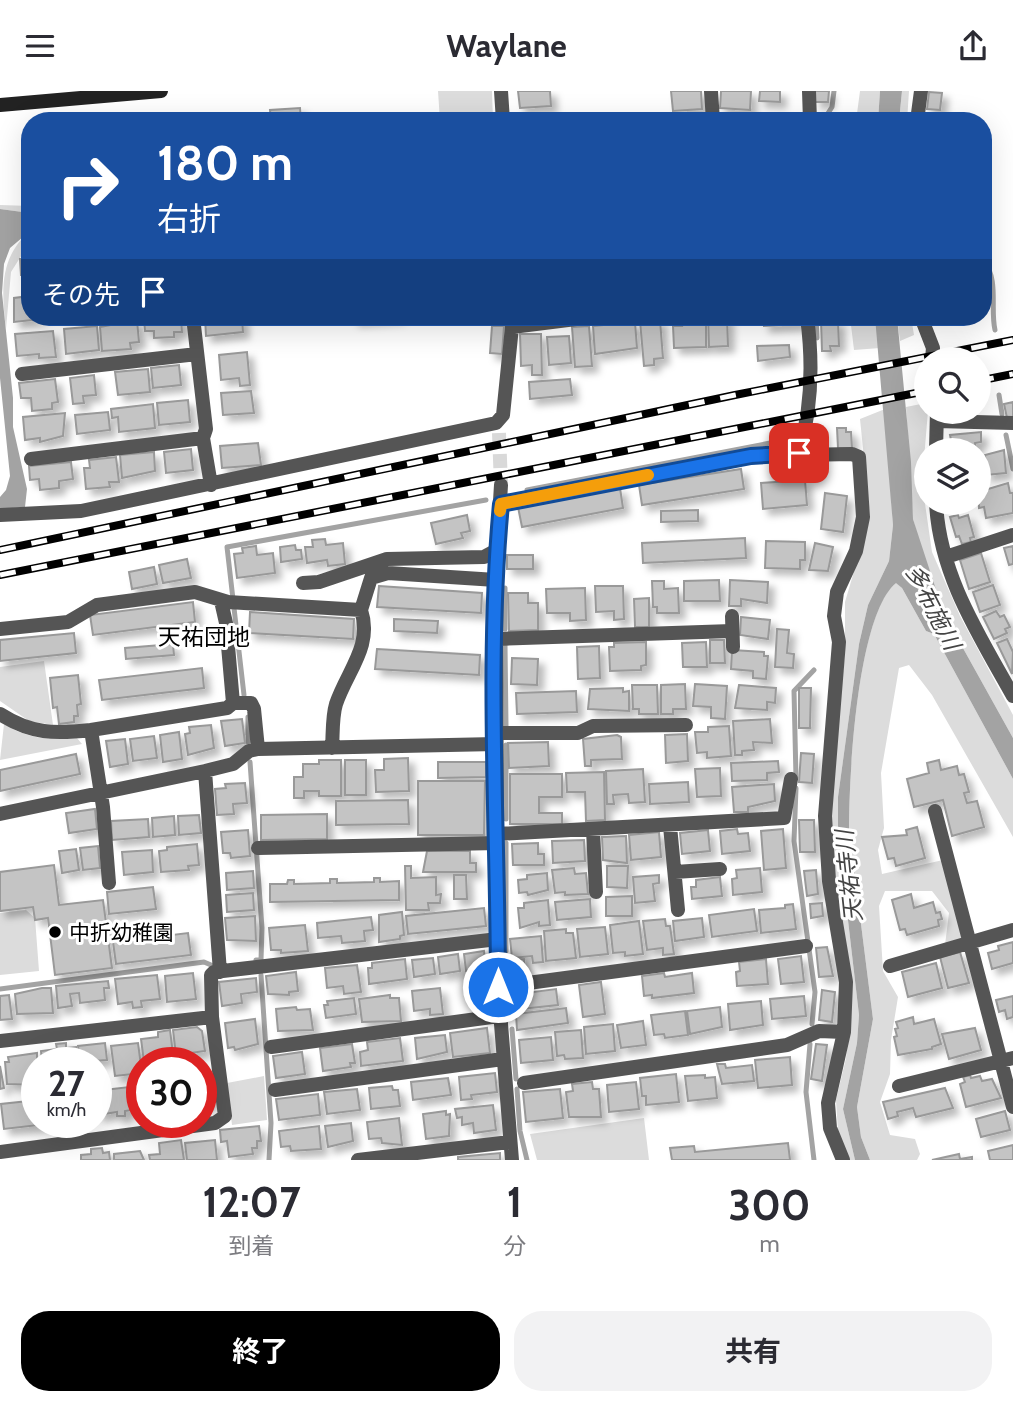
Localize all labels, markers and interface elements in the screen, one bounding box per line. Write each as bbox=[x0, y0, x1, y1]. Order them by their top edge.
text: Waylane bbox=[446, 26, 567, 65]
icon: menu bbox=[21, 27, 59, 65]
icon: share bbox=[954, 27, 992, 65]
text: 180 m bbox=[157, 133, 293, 192]
icon: right bbox=[42, 140, 133, 231]
text: 右折 bbox=[157, 199, 221, 238]
icon: arrive bbox=[134, 273, 172, 311]
text: その先 bbox=[42, 279, 120, 311]
map controls bbox=[914, 347, 991, 515]
button: search bbox=[914, 347, 991, 424]
pin bbox=[769, 423, 829, 483]
icon: arrive bbox=[780, 434, 818, 472]
button: layers bbox=[914, 438, 991, 515]
water label: 多布施川 bbox=[900, 560, 968, 657]
district label: 天祐団地 bbox=[158, 623, 250, 651]
water label: 天祐寺川 bbox=[830, 826, 868, 923]
place label: 中折幼稚園 bbox=[69, 920, 174, 945]
marker: 中折幼稚園 bbox=[47, 924, 63, 940]
position arrow bbox=[461, 950, 535, 1024]
speed limit sign: 30 bbox=[126, 1047, 217, 1138]
text: 27 bbox=[48, 1062, 85, 1105]
text: km/h bbox=[47, 1099, 86, 1121]
text: 12:07 bbox=[202, 1176, 301, 1228]
text: 1 bbox=[507, 1176, 522, 1228]
text: 300 bbox=[729, 1179, 810, 1231]
text: m bbox=[759, 1230, 780, 1258]
text: 到着 bbox=[229, 1232, 275, 1260]
text: 分 bbox=[503, 1232, 526, 1260]
button: 終了 bbox=[21, 1311, 500, 1391]
button: 共有 bbox=[514, 1311, 992, 1391]

